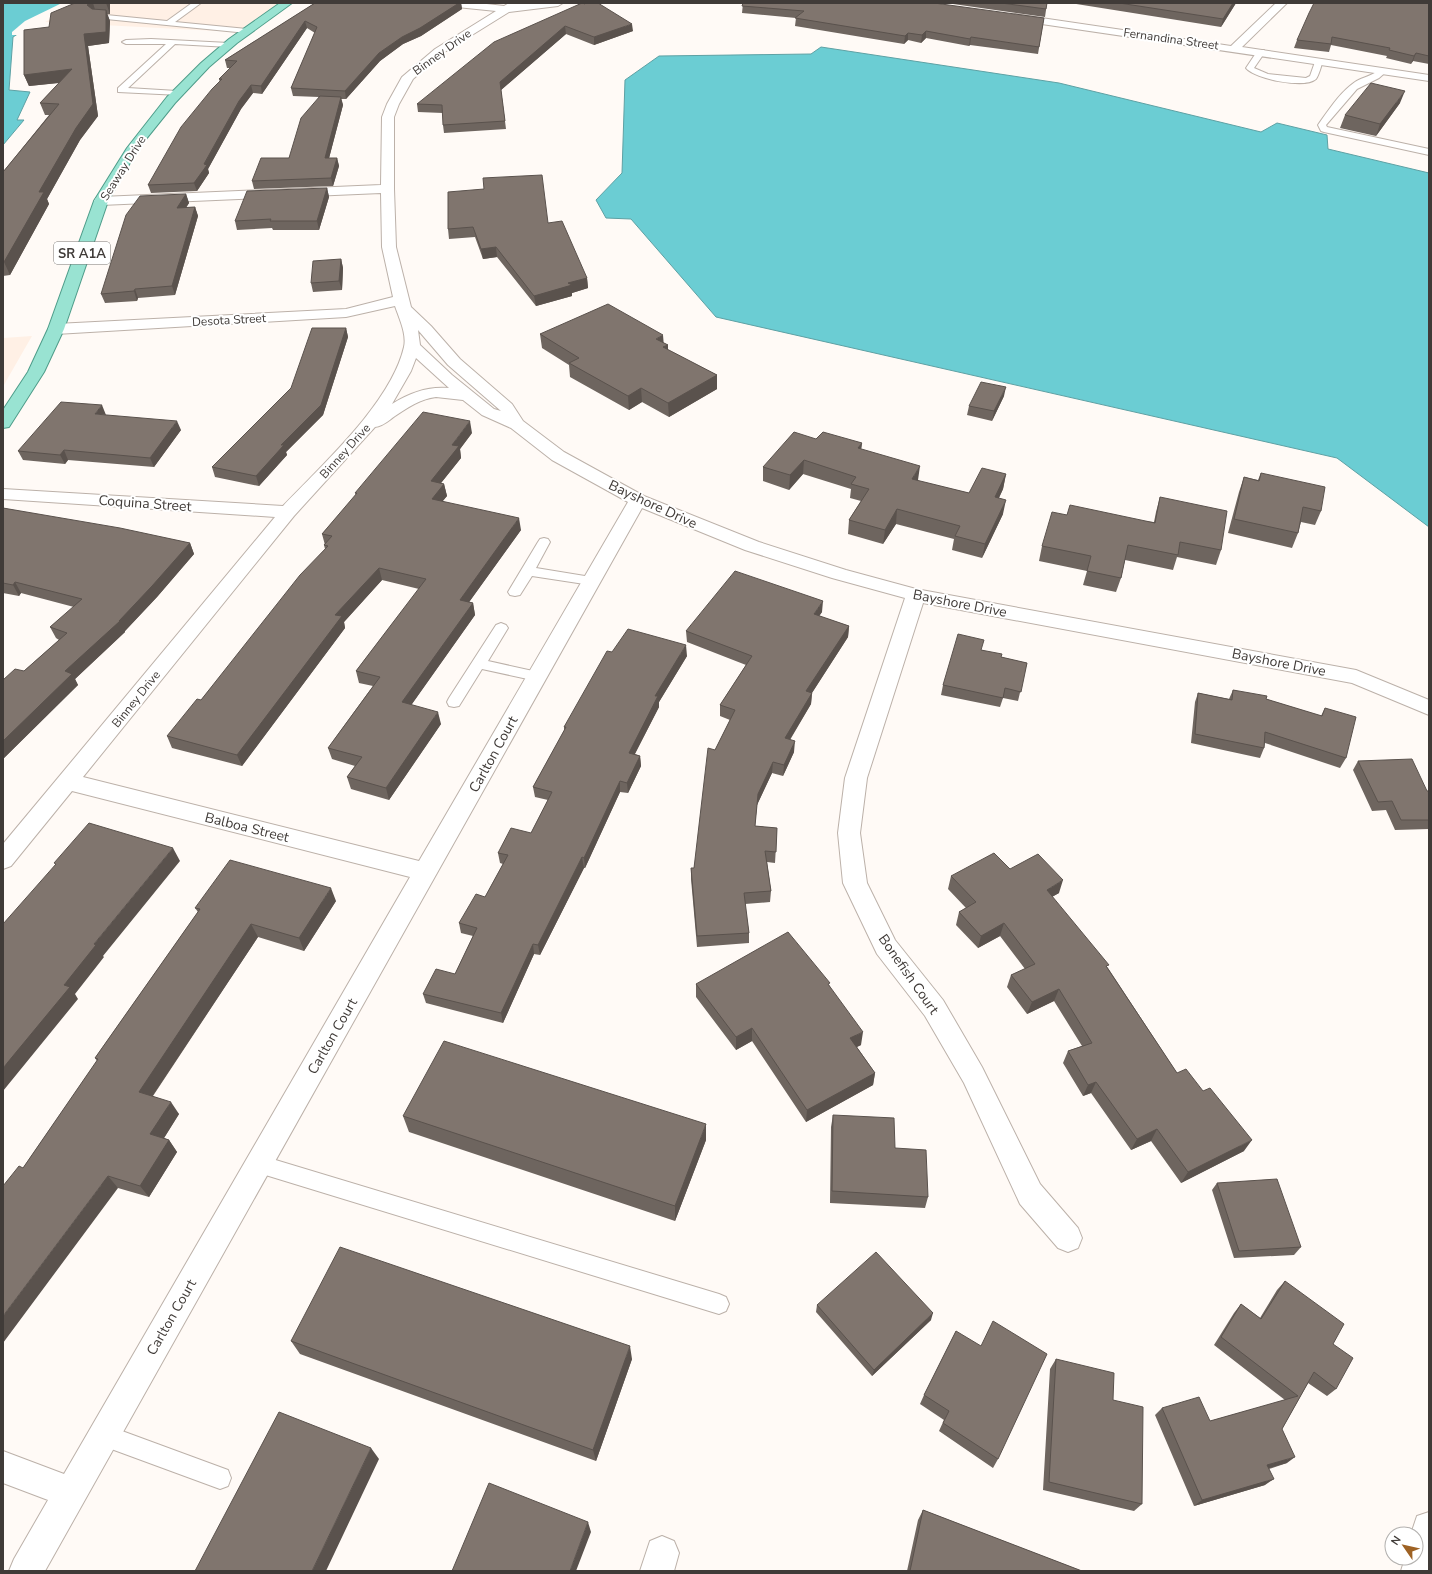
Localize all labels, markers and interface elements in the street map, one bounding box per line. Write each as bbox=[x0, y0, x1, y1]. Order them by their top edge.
street label: Fernandina Street bbox=[1122, 24, 1220, 54]
street label: Binney Drive bbox=[410, 25, 474, 79]
street label: Seaway Drive bbox=[97, 132, 149, 204]
road number: SR A1A bbox=[54, 242, 110, 264]
street label: Desota Street bbox=[192, 310, 267, 330]
street label: Binney Drive bbox=[316, 420, 374, 482]
street label: Bayshore Drive bbox=[605, 476, 700, 533]
street label: Coquina Street bbox=[98, 491, 192, 516]
street label: Bayshore Drive bbox=[911, 585, 1009, 622]
street label: Bayshore Drive bbox=[1230, 644, 1328, 681]
street label: Binney Drive bbox=[108, 667, 164, 731]
street label: Carlton Court bbox=[465, 713, 522, 796]
street label: Balboa Street bbox=[203, 808, 291, 847]
street label: Bonefish Court bbox=[874, 930, 943, 1018]
street label: Carlton Court bbox=[303, 995, 362, 1078]
street label: Carlton Court bbox=[142, 1276, 201, 1359]
north arrow bbox=[1384, 1526, 1424, 1566]
text: N bbox=[1388, 1533, 1405, 1548]

